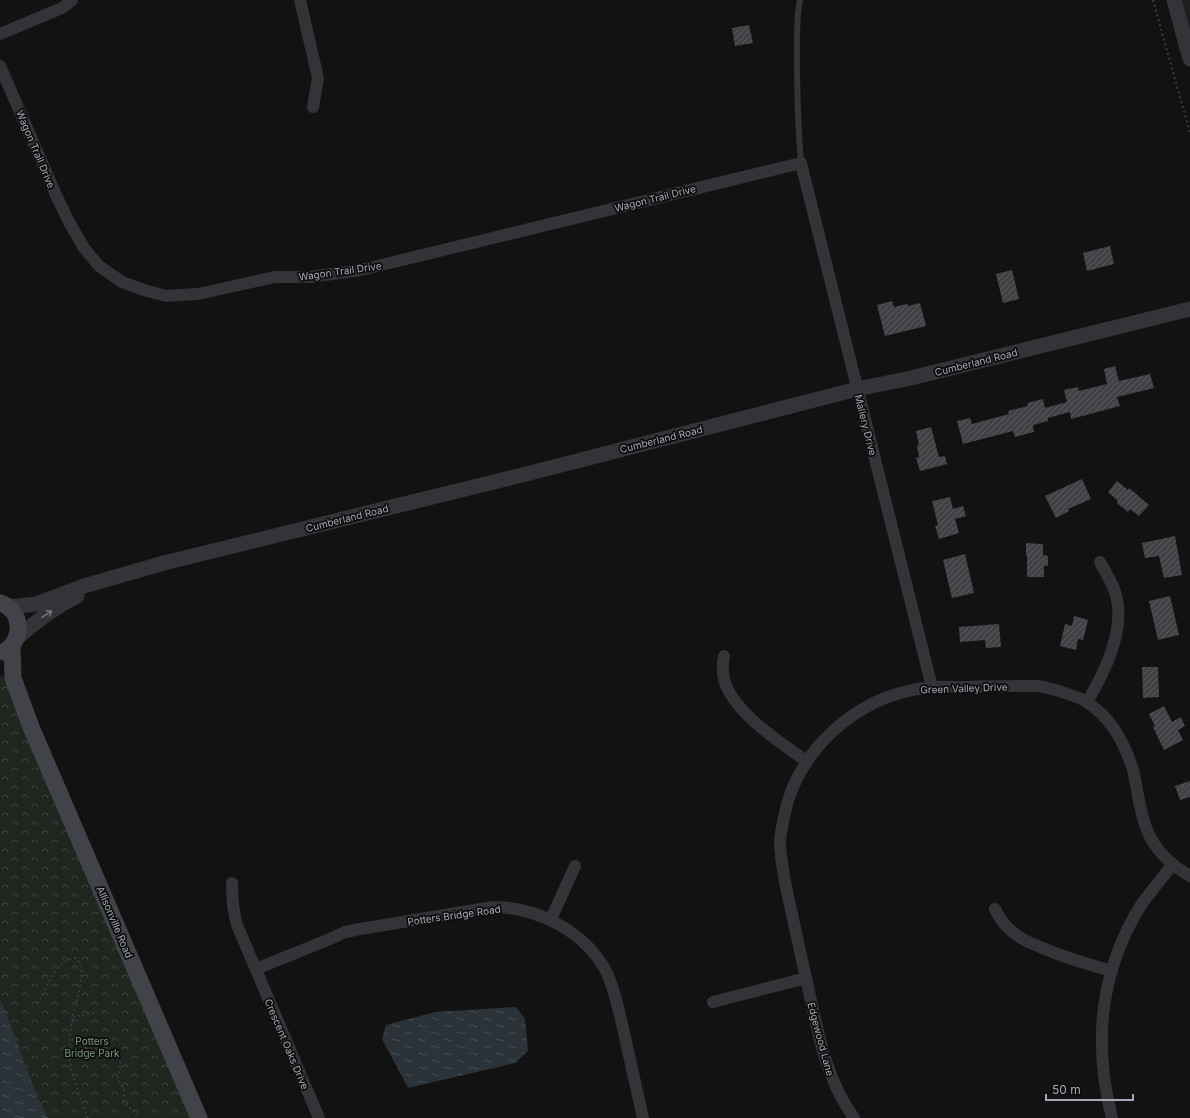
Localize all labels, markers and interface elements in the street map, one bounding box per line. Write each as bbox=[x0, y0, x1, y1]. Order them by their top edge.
street label: Wagon Trail Drive bbox=[14, 108, 58, 190]
street label: Wagon Trail Drive bbox=[613, 182, 697, 214]
street label: Wagon Trail Drive bbox=[298, 259, 382, 283]
street label: Cumberland Road bbox=[933, 346, 1019, 378]
street label: Mallery Drive bbox=[853, 393, 879, 457]
street label: Cumberland Road bbox=[618, 423, 704, 455]
street label: Cumberland Road bbox=[304, 502, 390, 534]
one-way arrow bbox=[41, 610, 52, 619]
street label: Green Valley Drive bbox=[920, 680, 1008, 696]
street label: Allisonville Road bbox=[94, 884, 136, 960]
street label: Potters Bridge Road bbox=[407, 903, 501, 927]
street label: Crescent Oaks Drive bbox=[262, 997, 312, 1091]
street label: Edgewood Lane bbox=[805, 1001, 837, 1077]
park label: Potters Bridge Park bbox=[64, 1035, 120, 1059]
scale bar bbox=[1046, 1076, 1133, 1102]
text: 50 m bbox=[1052, 1082, 1081, 1097]

